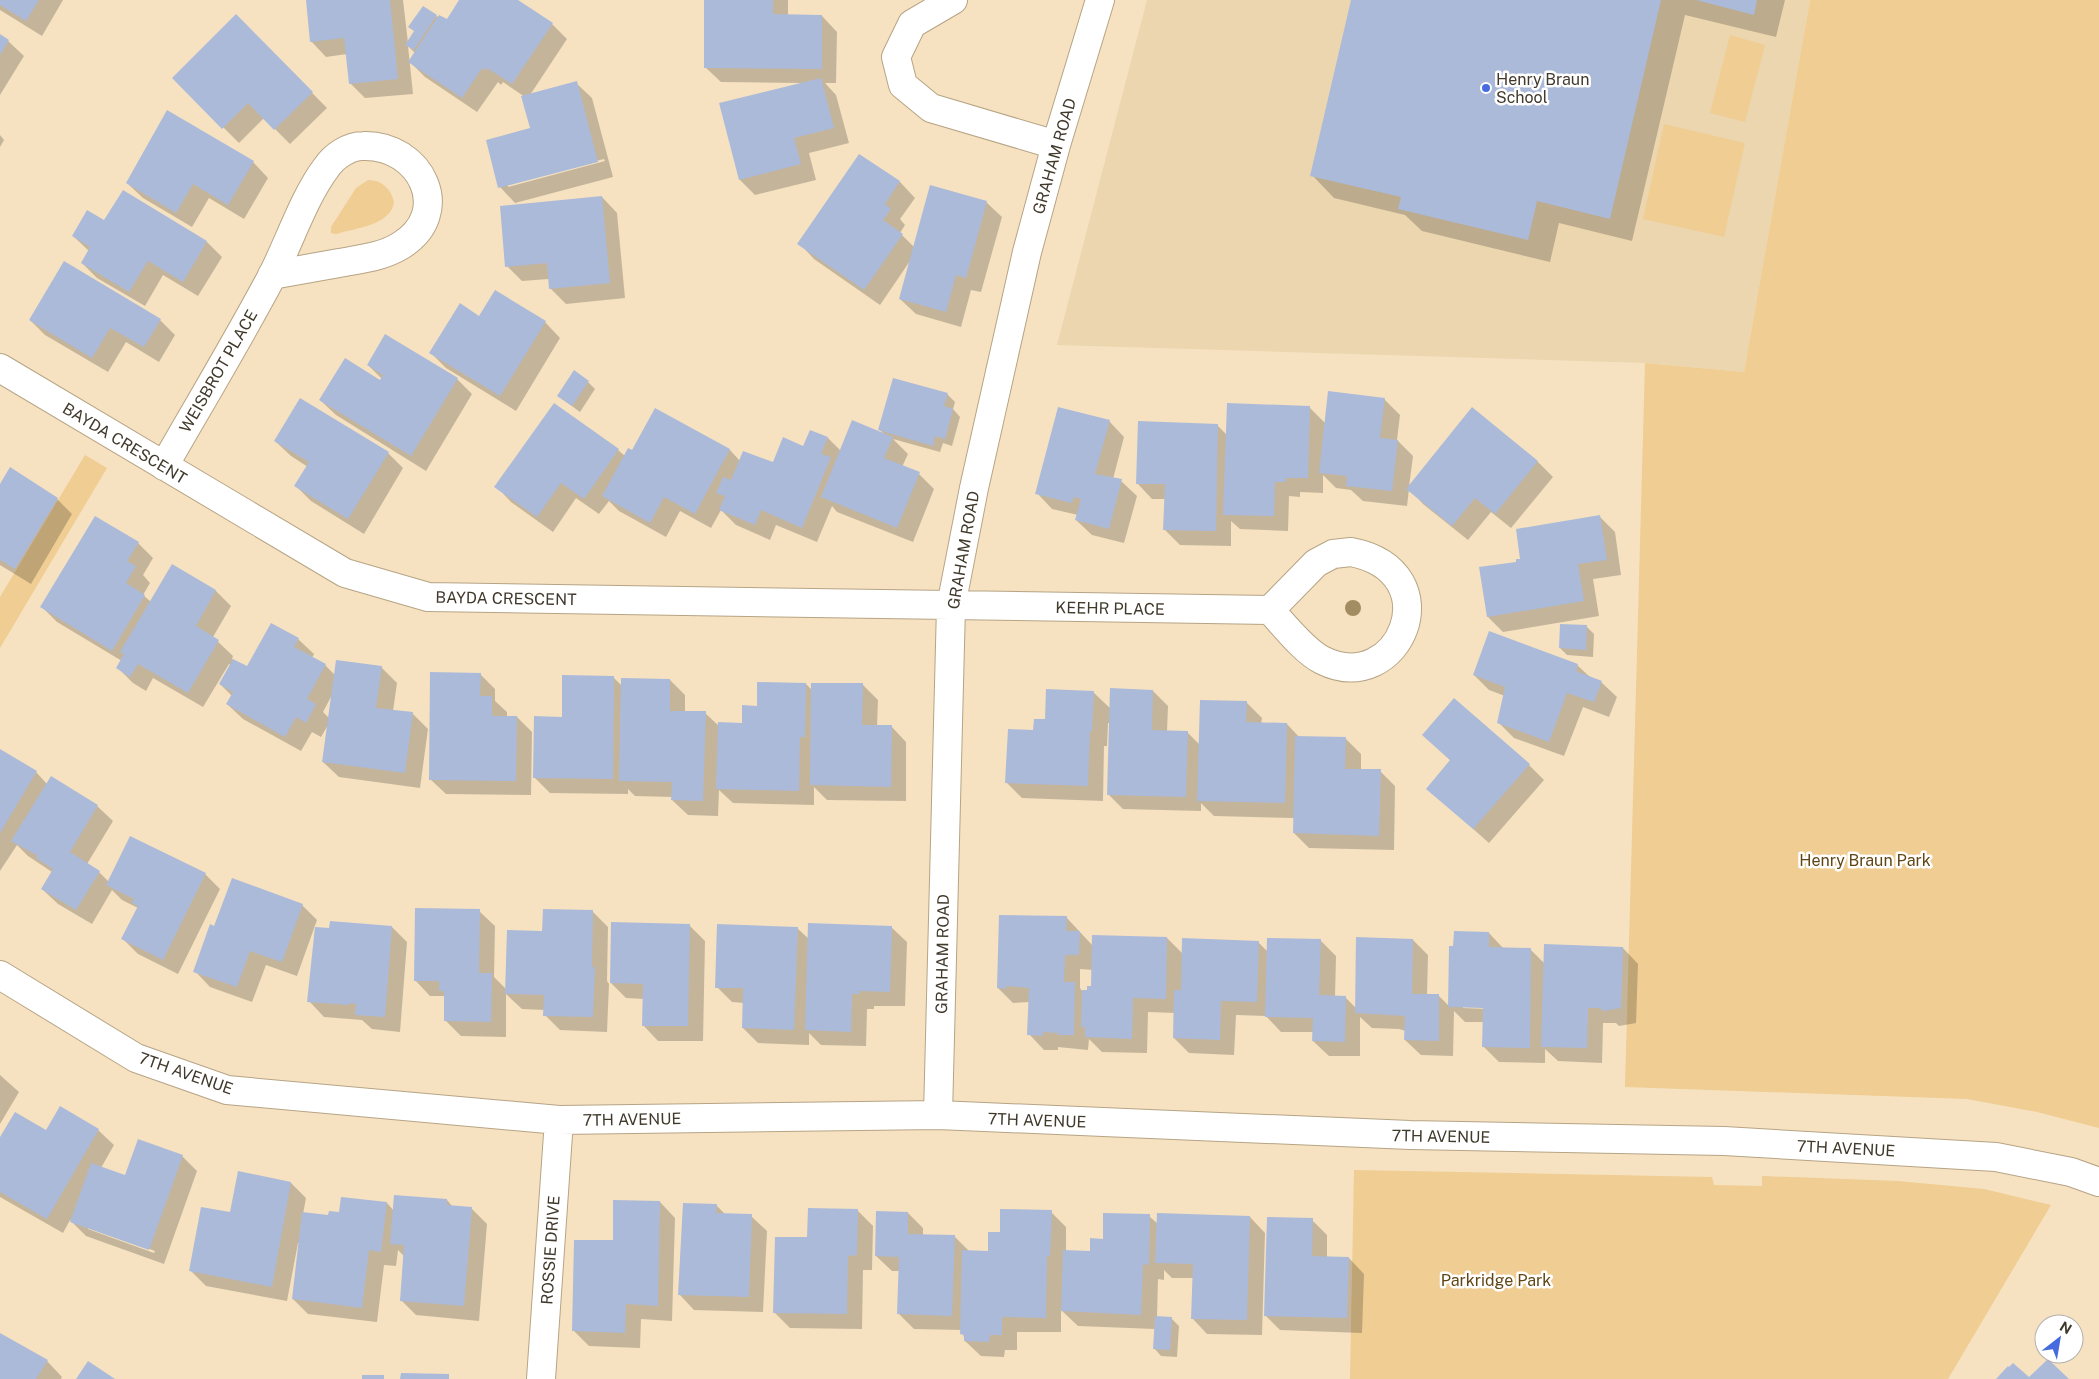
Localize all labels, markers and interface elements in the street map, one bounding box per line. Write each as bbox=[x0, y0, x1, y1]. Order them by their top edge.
place label: Henry Braun School bbox=[1496, 70, 1589, 107]
marker: Henry Braun School bbox=[1480, 82, 1492, 94]
street label: GRAHAM ROAD bbox=[1029, 96, 1080, 216]
street label: WEISBROT PLACE bbox=[176, 306, 261, 436]
street label: BAYDA CRESCENT bbox=[59, 399, 191, 488]
street label: GRAHAM ROAD bbox=[944, 489, 983, 611]
street label: BAYDA CRESCENT bbox=[435, 588, 577, 609]
street label: KEEHR PLACE bbox=[1055, 598, 1165, 619]
park label: Henry Braun Park bbox=[1799, 851, 1931, 870]
street label: GRAHAM ROAD bbox=[932, 894, 953, 1014]
street label: 7TH AVENUE bbox=[136, 1048, 236, 1099]
street label: 7TH AVENUE bbox=[582, 1109, 682, 1130]
street label: 7TH AVENUE bbox=[987, 1109, 1087, 1132]
street label: 7TH AVENUE bbox=[1391, 1126, 1491, 1147]
street label: 7TH AVENUE bbox=[1796, 1136, 1896, 1161]
street label: ROSSIE DRIVE bbox=[537, 1195, 564, 1305]
park label: Parkridge Park bbox=[1441, 1271, 1551, 1290]
north arrow bbox=[2034, 1314, 2084, 1364]
text: N bbox=[2057, 1318, 2075, 1338]

